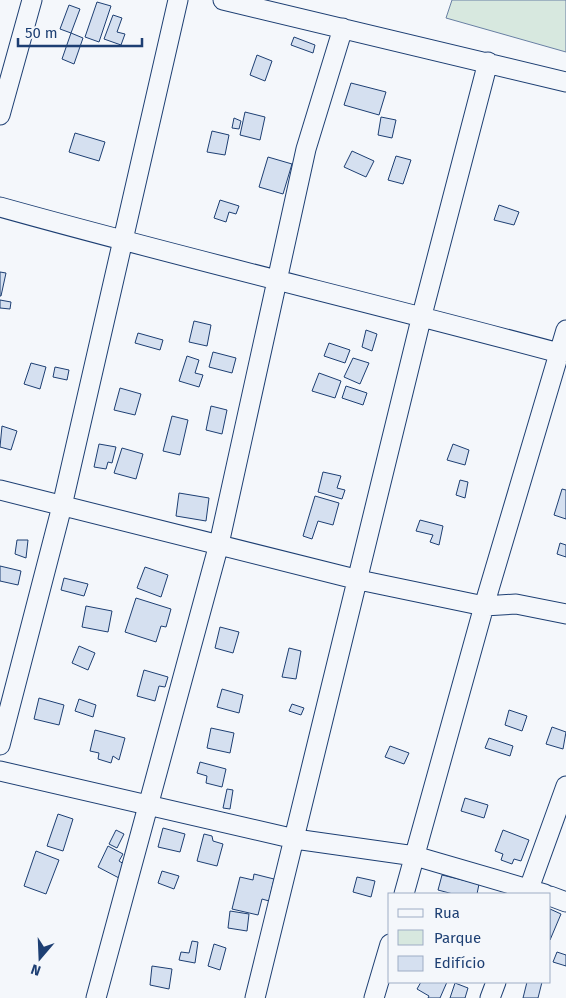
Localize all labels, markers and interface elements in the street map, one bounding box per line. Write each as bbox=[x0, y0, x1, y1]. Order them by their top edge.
scale bar bbox=[18, 15, 141, 47]
text: 50 m bbox=[25, 24, 58, 42]
legend bbox=[388, 893, 551, 983]
text: Rua bbox=[434, 904, 460, 922]
text: Parque bbox=[434, 929, 481, 947]
north arrow bbox=[15, 933, 65, 983]
text: Edifício bbox=[434, 954, 485, 972]
text: N bbox=[29, 960, 43, 979]

